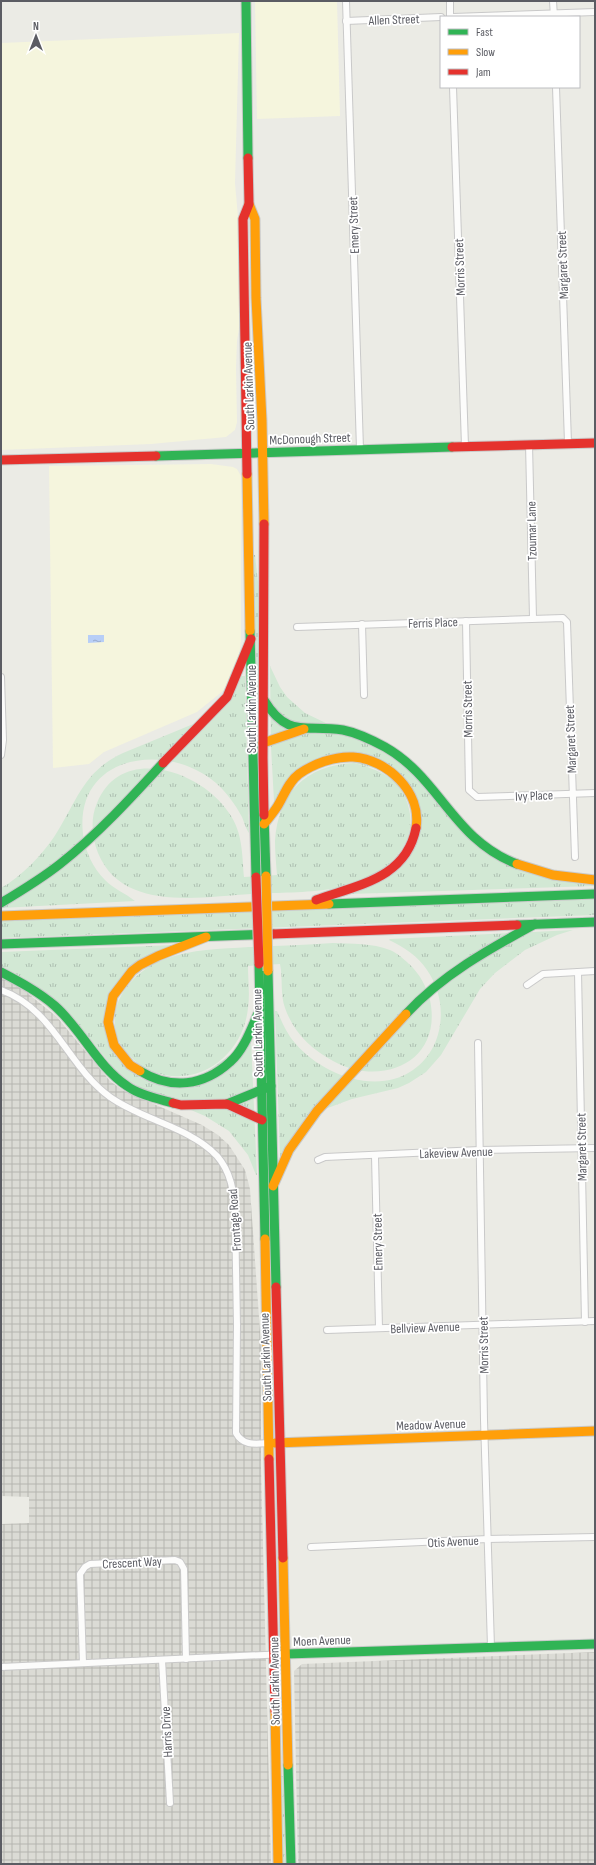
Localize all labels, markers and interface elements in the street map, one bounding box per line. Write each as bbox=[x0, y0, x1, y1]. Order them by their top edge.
street label: Allen Street bbox=[367, 11, 420, 29]
north arrow bbox=[16, 16, 56, 56]
legend bbox=[440, 16, 580, 88]
text: N bbox=[33, 20, 39, 33]
text: Fast bbox=[476, 25, 493, 40]
text: Slow bbox=[476, 45, 495, 60]
text: Jam bbox=[475, 65, 491, 80]
street label: Emery Street bbox=[345, 196, 363, 254]
street label: Margaret Street bbox=[554, 231, 572, 299]
street label: Morris Street bbox=[451, 238, 469, 296]
street label: South Larkin Avenue bbox=[239, 342, 259, 430]
street label: McDonough Street bbox=[269, 430, 351, 448]
street label: Tzoumar Lane bbox=[523, 501, 541, 561]
street label: Ferris Place bbox=[408, 614, 458, 632]
street label: South Larkin Avenue bbox=[244, 665, 260, 753]
street label: Morris Street bbox=[460, 680, 476, 738]
street label: Margaret Street bbox=[562, 705, 580, 773]
street label: Ivy Place bbox=[515, 787, 553, 805]
street label: South Larkin Avenue bbox=[249, 989, 267, 1077]
street label: Margaret Street bbox=[573, 1113, 591, 1181]
street label: Lakeview Avenue bbox=[419, 1144, 493, 1162]
street label: Frontage Road bbox=[225, 1188, 245, 1252]
street label: Emery Street bbox=[370, 1213, 386, 1271]
street label: South Larkin Avenue bbox=[256, 1313, 276, 1401]
street label: Morris Street bbox=[476, 1316, 492, 1374]
street label: Bellview Avenue bbox=[390, 1319, 460, 1337]
street label: Meadow Avenue bbox=[396, 1416, 466, 1434]
street label: Otis Avenue bbox=[427, 1533, 479, 1551]
street label: Crescent Way bbox=[102, 1553, 162, 1573]
street label: Moen Avenue bbox=[293, 1632, 351, 1650]
street label: South Larkin Avenue bbox=[266, 1637, 284, 1725]
street label: Harris Drive bbox=[158, 1706, 176, 1758]

